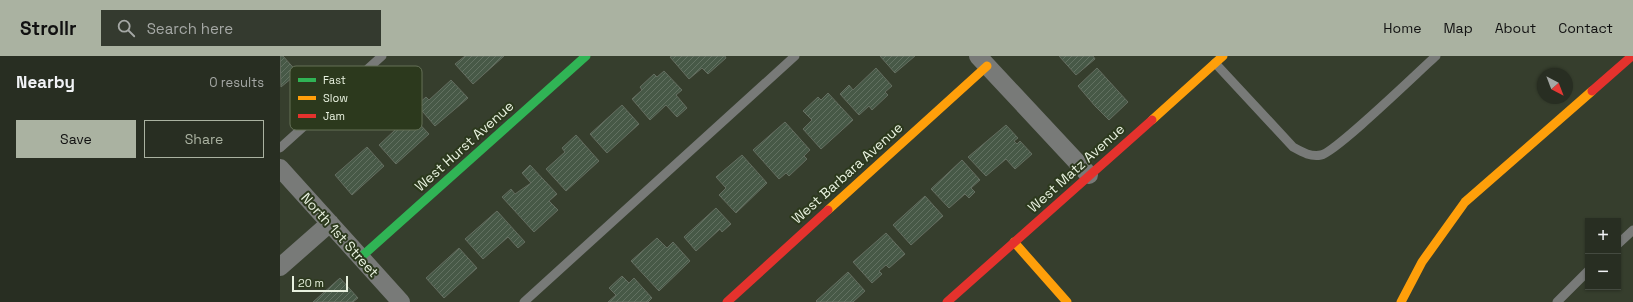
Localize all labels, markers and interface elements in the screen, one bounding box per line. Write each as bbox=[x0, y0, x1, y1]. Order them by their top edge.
search box bbox=[101, 10, 381, 46]
text: Strollr bbox=[20, 16, 77, 41]
icon: search bbox=[115, 17, 137, 39]
text: Search here bbox=[147, 19, 233, 38]
text: Home bbox=[1383, 19, 1421, 37]
text: Map bbox=[1443, 19, 1473, 37]
text: About bbox=[1495, 19, 1536, 37]
text: Contact bbox=[1558, 19, 1613, 37]
legend bbox=[290, 66, 422, 130]
north arrow bbox=[1537, 68, 1573, 104]
text: Nearby bbox=[16, 71, 75, 93]
text: Fast bbox=[323, 73, 346, 87]
text: 0 results bbox=[209, 74, 264, 91]
text: Slow bbox=[323, 91, 348, 105]
street label: West Hurst Avenue bbox=[411, 97, 517, 195]
text: Jam bbox=[323, 109, 345, 123]
street label: West Barbara Avenue bbox=[788, 118, 906, 228]
button: Save bbox=[16, 120, 136, 158]
button: Share bbox=[144, 120, 264, 158]
street label: West Matz Avenue bbox=[1024, 120, 1128, 216]
street label: North 1st Street bbox=[297, 189, 383, 281]
map controls bbox=[1585, 218, 1621, 290]
button: + bbox=[1585, 218, 1621, 254]
button: − bbox=[1585, 254, 1621, 290]
scale bar bbox=[292, 274, 348, 293]
text: 20 m bbox=[298, 276, 324, 290]

